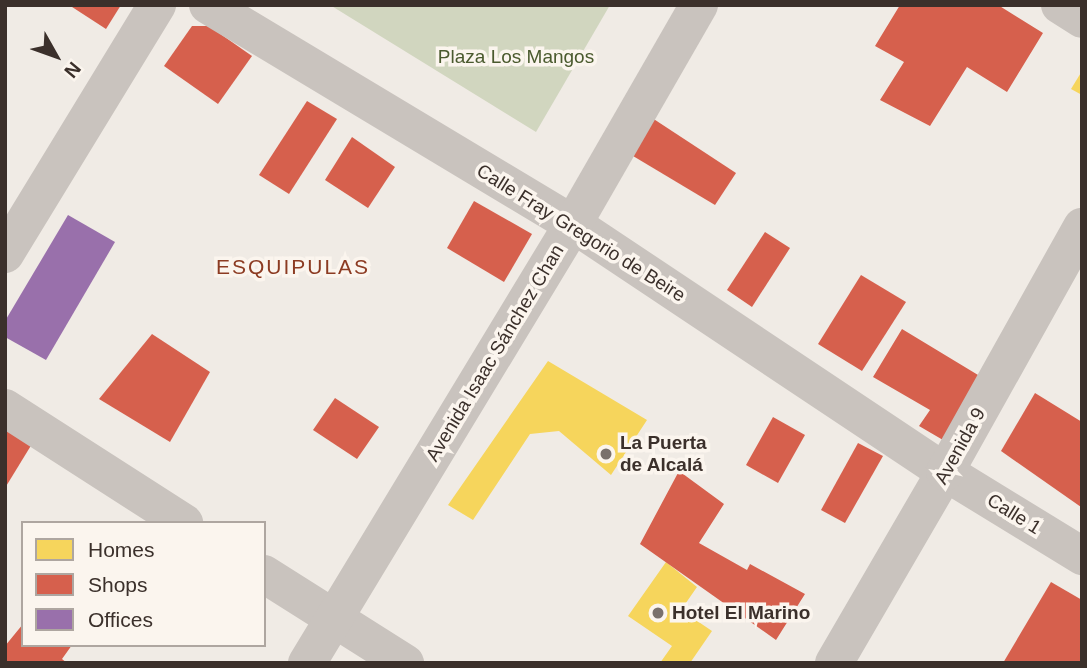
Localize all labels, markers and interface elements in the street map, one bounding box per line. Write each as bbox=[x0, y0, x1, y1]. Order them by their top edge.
north arrow bbox=[21, 21, 91, 91]
park label: Plaza Los Mangos bbox=[438, 46, 594, 68]
text: N bbox=[60, 58, 85, 82]
street label: Calle Fray Gregorio de Beire bbox=[472, 159, 690, 307]
street label: Avenida Isaac Sánchez Chan bbox=[421, 240, 569, 466]
district label: ESQUIPULAS bbox=[217, 254, 369, 280]
street label: Avenida 9 bbox=[930, 404, 990, 488]
place label: La Puerta de Alcalá bbox=[620, 432, 707, 476]
marker: La Puerta de Alcalá bbox=[598, 446, 614, 462]
street label: Calle 1 bbox=[983, 489, 1045, 539]
legend bbox=[21, 521, 266, 647]
text: Homes bbox=[88, 538, 155, 561]
text: Shops bbox=[88, 573, 148, 596]
place label: Hotel El Marino bbox=[672, 602, 810, 624]
marker: Hotel El Marino bbox=[650, 605, 666, 621]
text: Offices bbox=[88, 608, 153, 631]

